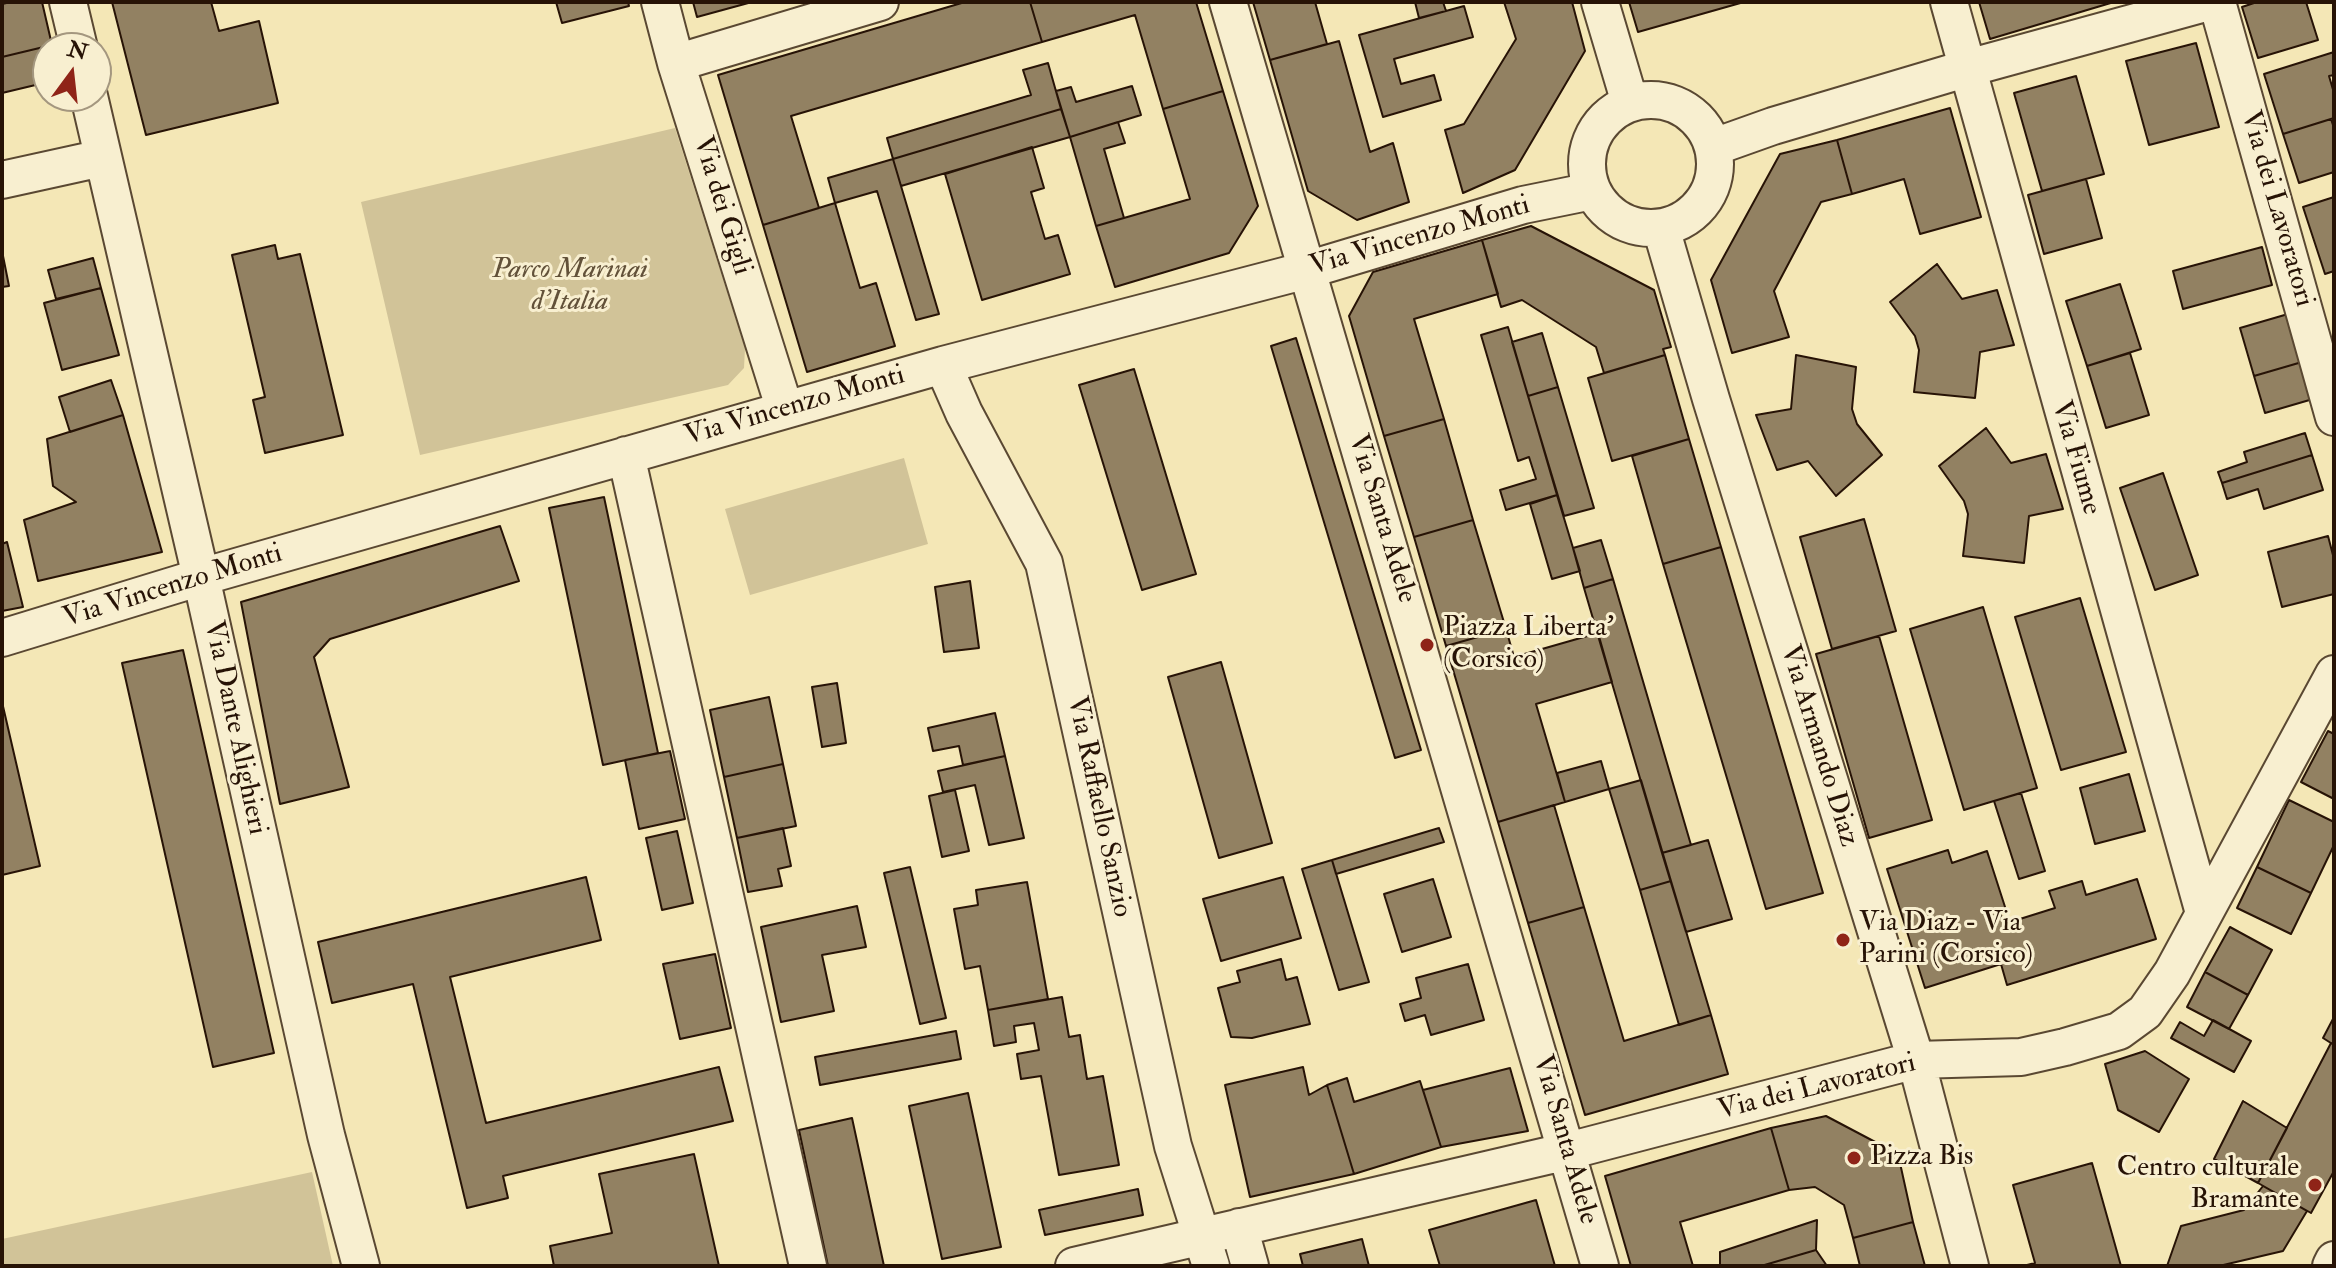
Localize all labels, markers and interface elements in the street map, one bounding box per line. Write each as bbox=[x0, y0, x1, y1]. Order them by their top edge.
north arrow bbox=[32, 32, 112, 112]
text: N bbox=[65, 35, 91, 67]
street label: Via dei Lavoratori bbox=[2232, 107, 2320, 311]
street label: Via dei Gigli bbox=[684, 133, 758, 279]
street label: Via Vincenzo Monti bbox=[1306, 190, 1534, 284]
park label: Parco Marinai d’Italia bbox=[492, 254, 648, 320]
street label: Via Vincenzo Monti bbox=[681, 360, 909, 454]
street label: Via Fiume bbox=[2043, 397, 2107, 519]
street label: Via Santa Adele bbox=[1339, 431, 1423, 607]
street label: Via Vincenzo Monti bbox=[59, 538, 287, 636]
place label: Piazza Liberta' (Corsico) bbox=[1443, 612, 1614, 678]
street label: Via Dante Alighieri bbox=[195, 618, 273, 838]
marker: Piazza Liberta' (Corsico) bbox=[1418, 636, 1436, 654]
street label: Via Armando Diaz bbox=[1771, 641, 1865, 851]
street label: Via Raffaello Sanzio bbox=[1058, 694, 1138, 920]
place label: Via Diaz - Via Parini (Corsico) bbox=[1859, 907, 2033, 973]
marker: Via Diaz - Via Parini (Corsico) bbox=[1834, 931, 1852, 949]
street label: Via dei Lavoratori bbox=[1715, 1047, 1919, 1129]
street label: Via Santa Adele bbox=[1524, 1052, 1604, 1228]
place label: Pizza Bis bbox=[1870, 1141, 1973, 1175]
marker: Pizza Bis bbox=[1845, 1149, 1863, 1167]
place label: Centro culturale Bramante bbox=[2117, 1152, 2299, 1218]
marker: Centro culturale Bramante bbox=[2306, 1176, 2324, 1194]

